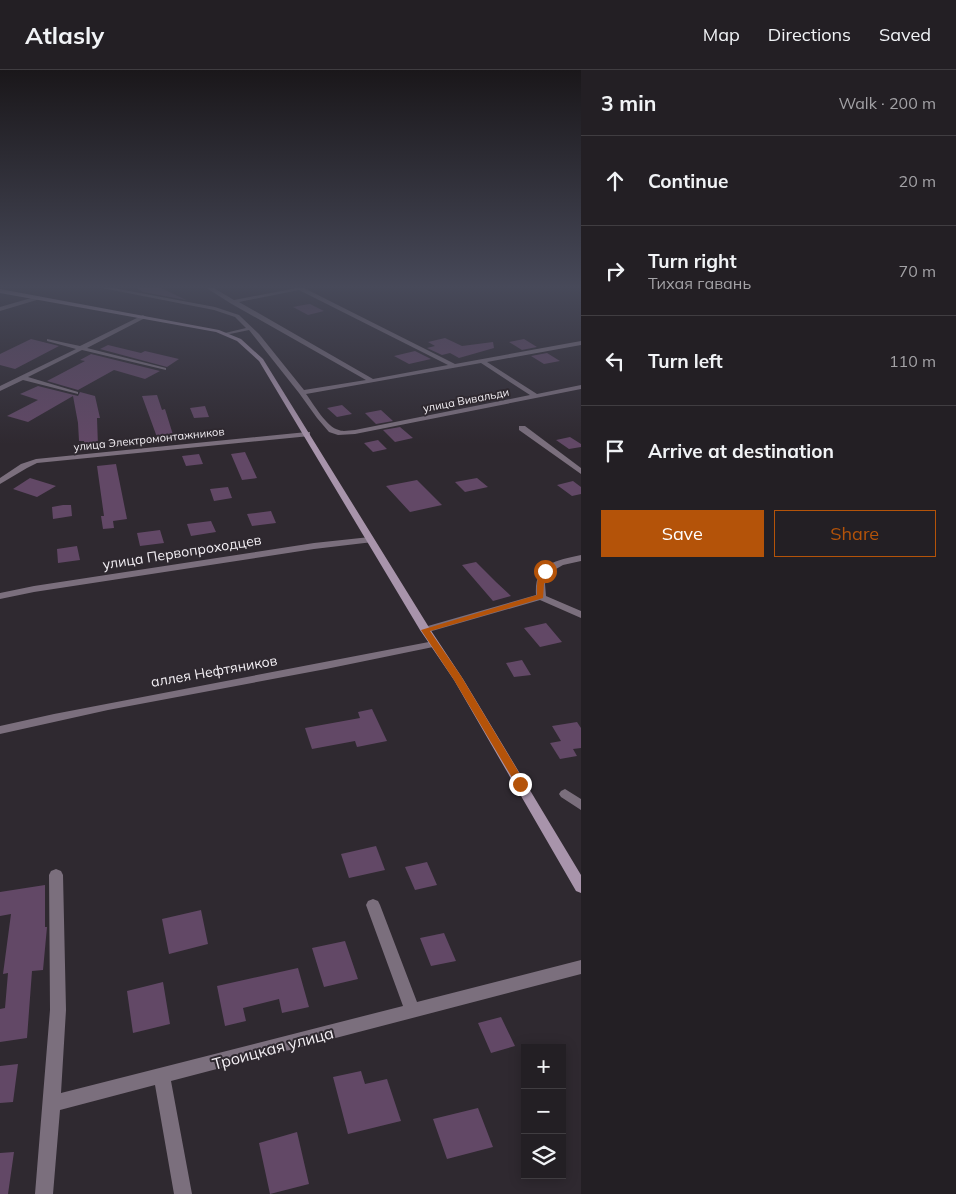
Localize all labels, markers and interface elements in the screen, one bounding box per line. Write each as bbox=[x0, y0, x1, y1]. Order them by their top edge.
text: Atlasly bbox=[25, 20, 104, 50]
text: Map bbox=[703, 23, 740, 46]
text: Directions bbox=[768, 23, 851, 46]
text: Saved bbox=[879, 23, 931, 46]
text: 3 min bbox=[601, 90, 656, 116]
text: Walk · 200 m bbox=[838, 93, 936, 113]
icon: ahead bbox=[601, 167, 629, 195]
text: Continue bbox=[648, 169, 728, 193]
text: 20 m bbox=[899, 171, 936, 191]
text: Turn right bbox=[648, 249, 737, 273]
icon: right bbox=[601, 257, 629, 285]
text: 70 m bbox=[899, 261, 936, 281]
text: Тихая гавань bbox=[648, 273, 751, 293]
icon: left bbox=[601, 347, 629, 375]
text: Turn left bbox=[648, 349, 723, 373]
text: 110 m bbox=[889, 351, 936, 371]
street label: улица Вивальди bbox=[422, 385, 510, 415]
street label: улица Электромонтажников bbox=[73, 424, 225, 454]
icon: arrive bbox=[601, 437, 629, 465]
text: Arrive at destination bbox=[648, 439, 834, 463]
button: Save bbox=[601, 510, 764, 557]
button: Share bbox=[774, 510, 936, 557]
street label: улица Первопроходцев bbox=[101, 531, 263, 573]
route start bbox=[534, 560, 557, 583]
street label: аллея Нефтяников bbox=[149, 651, 279, 691]
route end bbox=[509, 773, 532, 796]
street label: Троицкая улица bbox=[210, 1022, 336, 1074]
map controls bbox=[521, 1044, 566, 1179]
button: + bbox=[521, 1044, 566, 1089]
button: − bbox=[521, 1089, 566, 1134]
button: layers bbox=[521, 1134, 566, 1179]

